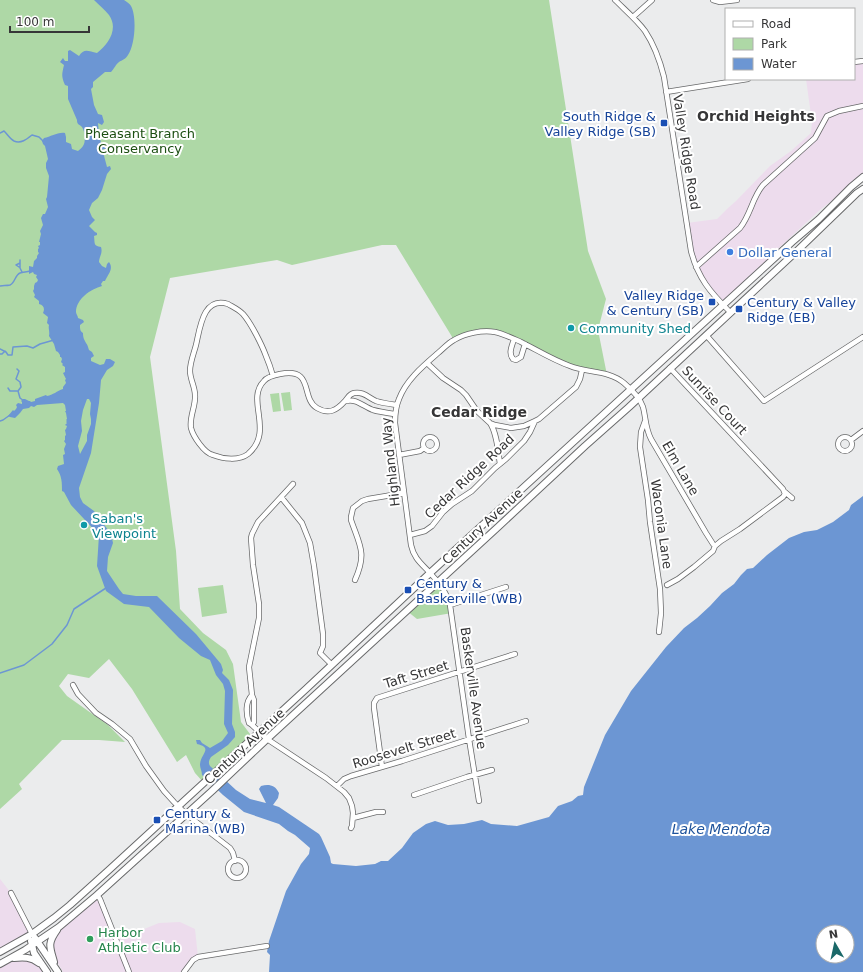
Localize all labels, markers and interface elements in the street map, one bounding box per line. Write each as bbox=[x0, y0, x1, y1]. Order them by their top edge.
scale bar bbox=[10, 8, 89, 34]
legend bbox=[725, 8, 855, 80]
text: 100 m bbox=[16, 15, 54, 29]
text: Road bbox=[761, 17, 791, 31]
text: Park bbox=[761, 37, 787, 51]
text: Water bbox=[761, 57, 797, 71]
street label: Valley Ridge Road bbox=[670, 93, 703, 211]
district label: Orchid Heights bbox=[697, 108, 815, 124]
place label: South Ridge & Valley Ridge (SB) bbox=[545, 109, 656, 139]
marker: South Ridge & Valley Ridge (SB) bbox=[659, 118, 669, 128]
park label: Pheasant Branch Conservancy bbox=[85, 126, 195, 156]
place label: Dollar General bbox=[738, 245, 832, 260]
marker: Dollar General bbox=[725, 247, 735, 257]
place label: Valley Ridge & Century (SB) bbox=[607, 288, 704, 318]
place label: Century & Valley Ridge (EB) bbox=[747, 295, 856, 325]
marker: Valley Ridge & Century (SB) bbox=[707, 297, 717, 307]
marker: Century & Valley Ridge (EB) bbox=[734, 304, 744, 314]
place label: Community Shed bbox=[579, 321, 691, 336]
marker: Community Shed bbox=[566, 323, 576, 333]
street label: Sunrise Court bbox=[679, 363, 750, 438]
district label: Cedar Ridge bbox=[431, 404, 527, 420]
street label: Highland Way bbox=[378, 416, 403, 507]
street label: Cedar Ridge Road bbox=[422, 431, 517, 522]
street label: Elm Lane bbox=[659, 438, 702, 498]
street label: Waconia Lane bbox=[648, 478, 675, 570]
street label: Century Avenue bbox=[439, 485, 526, 567]
place label: Saban's Viewpoint bbox=[92, 511, 156, 541]
marker: Saban's Viewpoint bbox=[79, 520, 89, 530]
place label: Century & Baskerville (WB) bbox=[416, 576, 523, 606]
marker: Century & Baskerville (WB) bbox=[403, 585, 413, 595]
street label: Baskerville Avenue bbox=[458, 626, 489, 750]
street label: Taft Street bbox=[381, 658, 450, 692]
street label: Century Avenue bbox=[201, 705, 288, 787]
street label: Roosevelt Street bbox=[351, 726, 458, 771]
place label: Century & Marina (WB) bbox=[165, 806, 245, 836]
marker: Century & Marina (WB) bbox=[152, 815, 162, 825]
water label: Lake Mendota bbox=[672, 821, 770, 837]
north arrow bbox=[815, 924, 855, 964]
place label: Harbor Athletic Club bbox=[98, 925, 181, 955]
text: N bbox=[828, 927, 839, 942]
marker: Harbor Athletic Club bbox=[85, 934, 95, 944]

